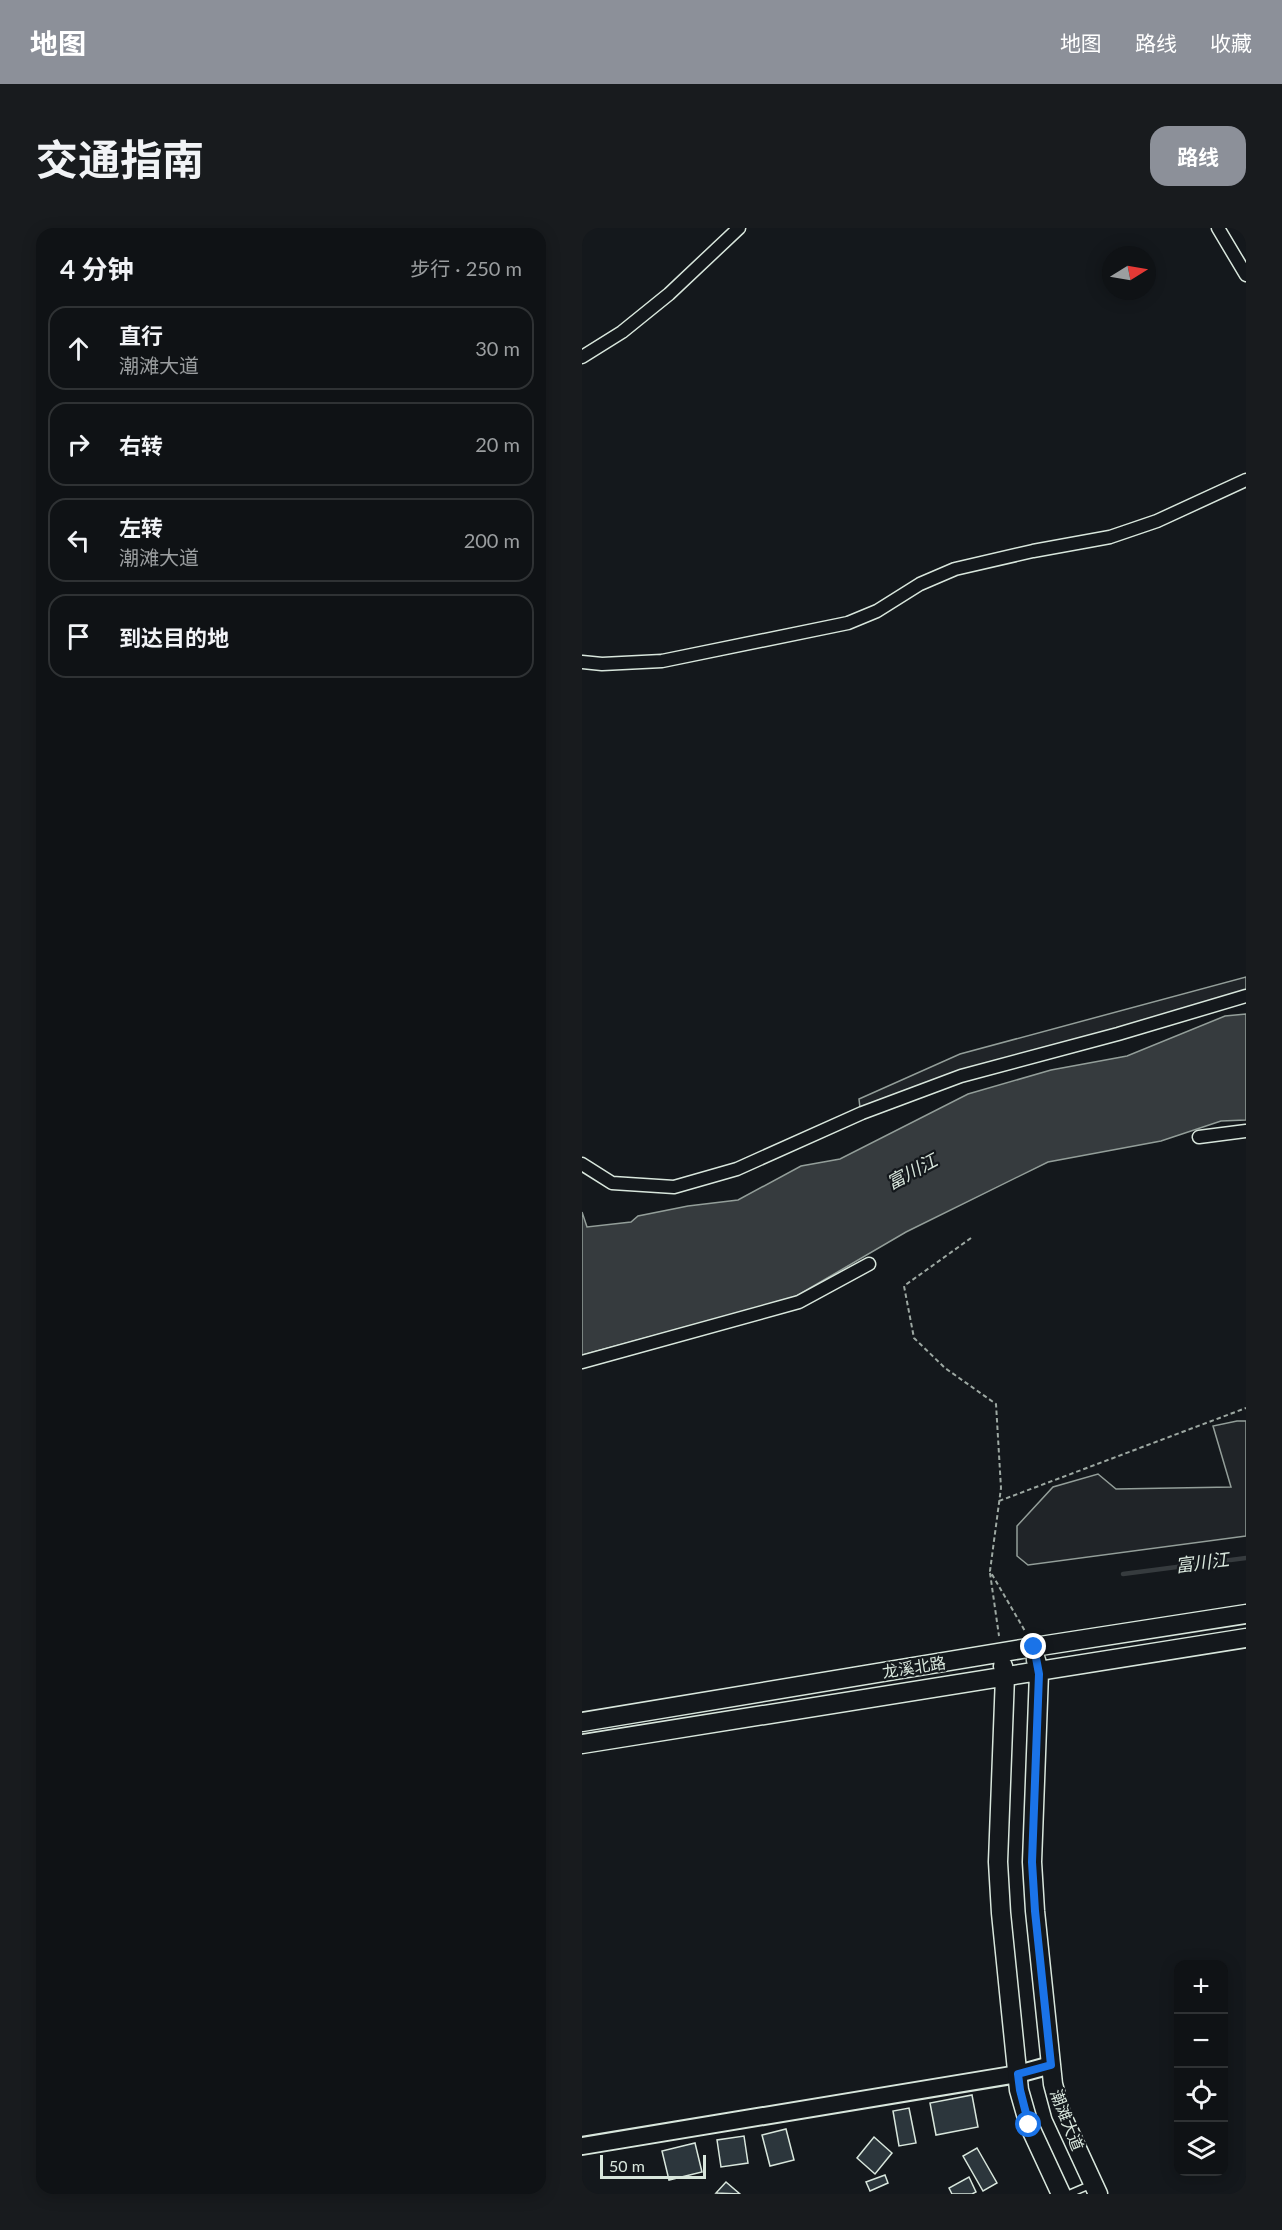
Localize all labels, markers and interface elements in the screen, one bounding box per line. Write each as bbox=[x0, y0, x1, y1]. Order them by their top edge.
text: 地图 bbox=[30, 26, 86, 60]
text: 地图 bbox=[1060, 30, 1102, 55]
text: 路线 bbox=[1135, 30, 1177, 55]
text: 收藏 bbox=[1210, 30, 1252, 55]
button: 路线 bbox=[1150, 126, 1246, 186]
text: 交通指南 bbox=[36, 134, 204, 184]
north arrow bbox=[1102, 246, 1156, 300]
text: 4 分钟 bbox=[60, 253, 133, 285]
text: 步行 · 250 m bbox=[410, 256, 522, 280]
text: 直行 bbox=[119, 322, 163, 349]
icon: ahead bbox=[62, 332, 95, 365]
text: 30 m bbox=[475, 336, 520, 360]
text: 潮滩大道 bbox=[119, 353, 199, 377]
icon: right bbox=[62, 428, 95, 461]
text: 右转 bbox=[119, 432, 163, 459]
text: 20 m bbox=[475, 432, 520, 456]
text: 左转 bbox=[119, 514, 163, 541]
icon: left bbox=[62, 524, 95, 557]
text: 200 m bbox=[464, 528, 520, 552]
text: 潮滩大道 bbox=[119, 545, 199, 569]
icon: arrive bbox=[62, 620, 95, 653]
text: 到达目的地 bbox=[119, 624, 229, 651]
water label: 富川江 bbox=[883, 1148, 942, 1194]
water label: 富川江 bbox=[1174, 1548, 1232, 1576]
route end bbox=[1020, 1633, 1046, 1659]
street label: 龙溪北路 bbox=[881, 1652, 947, 1681]
map controls bbox=[1174, 1960, 1228, 2176]
button: + bbox=[1174, 1960, 1228, 2014]
button: − bbox=[1174, 2014, 1228, 2068]
button: locate bbox=[1174, 2068, 1228, 2122]
street label: 潮滩大道 bbox=[1047, 2087, 1088, 2153]
route start bbox=[1015, 2111, 1041, 2137]
button: layers bbox=[1174, 2122, 1228, 2176]
scale bar bbox=[600, 2152, 706, 2180]
text: 50 m bbox=[609, 2156, 645, 2175]

